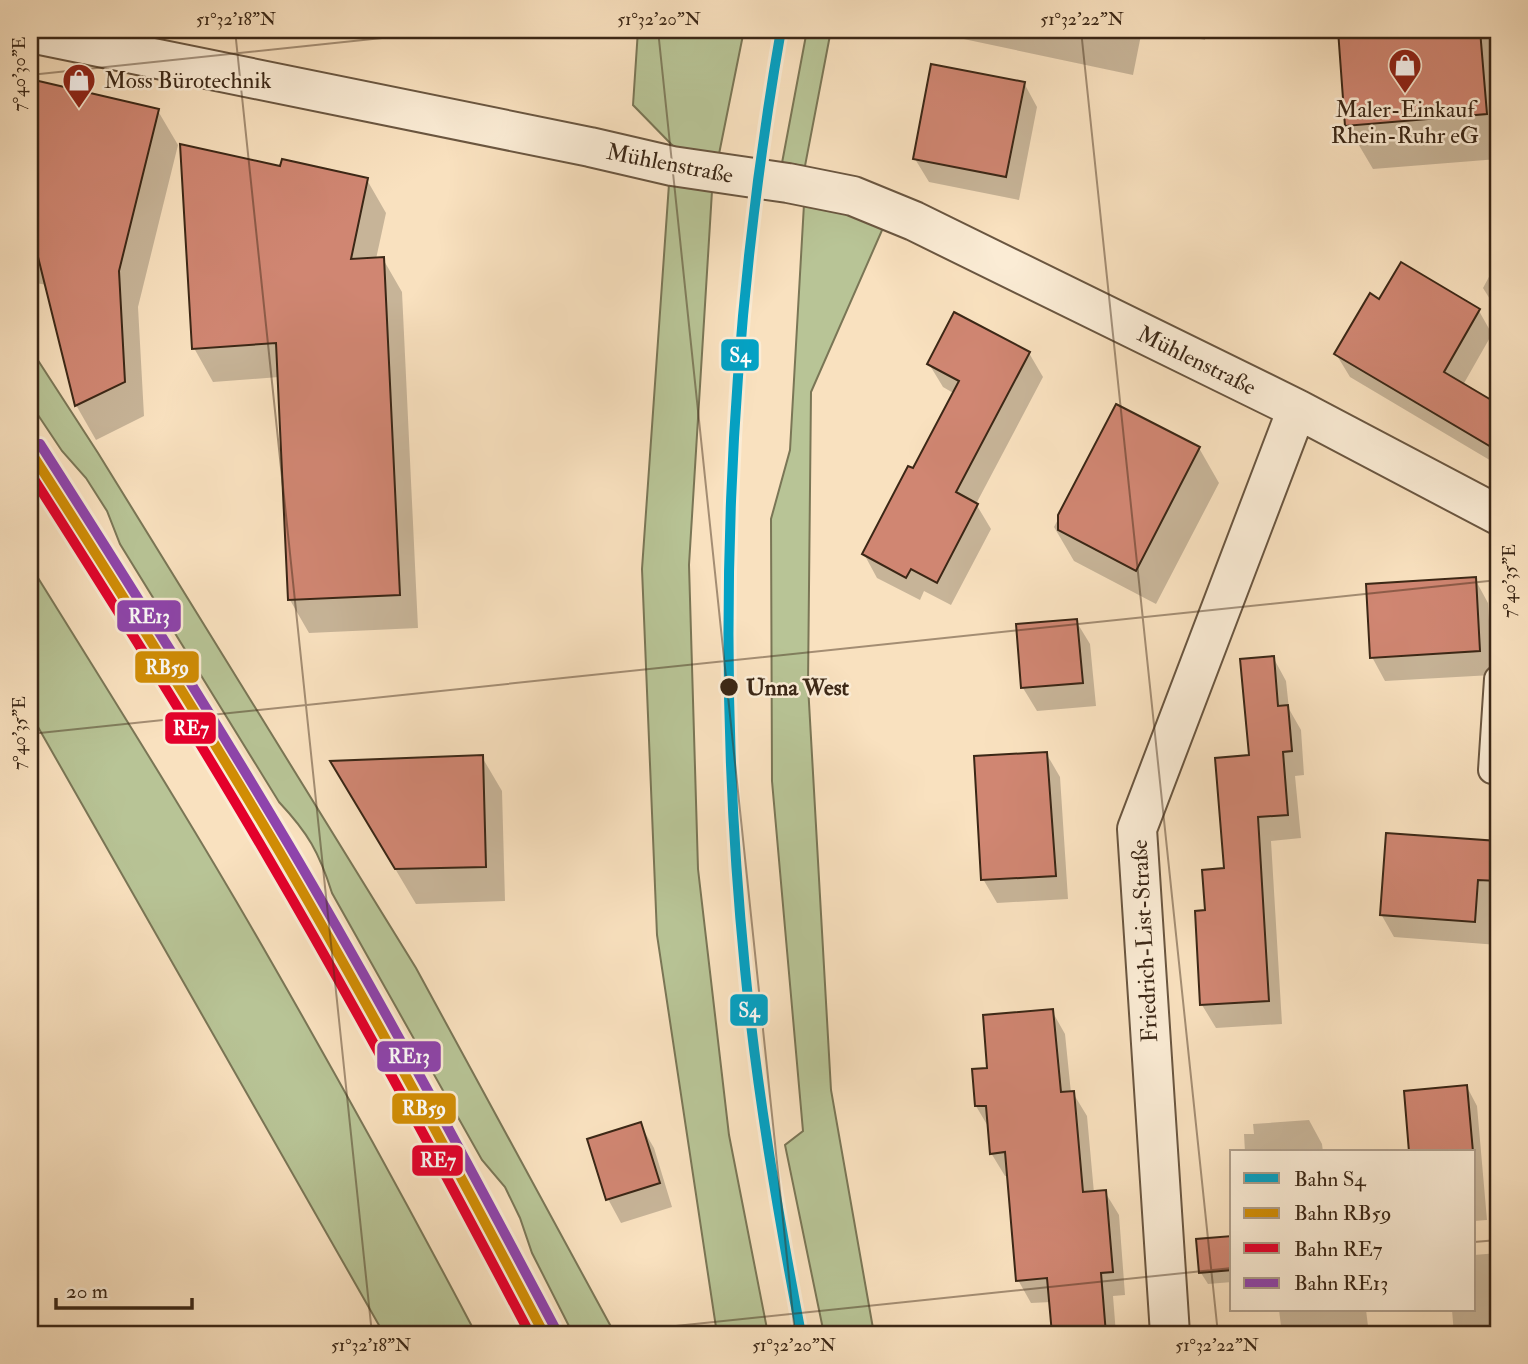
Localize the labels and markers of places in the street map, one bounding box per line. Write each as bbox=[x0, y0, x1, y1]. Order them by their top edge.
shop icon: Maler-Einkauf Rhein-Ruhr eG bbox=[1386, 46, 1424, 95]
shop icon: Moss Bürotechnik bbox=[60, 61, 98, 110]
place label: Moss Bürotechnik bbox=[104, 66, 271, 95]
place label: Maler-Einkauf Rhein-Ruhr eG bbox=[1331, 95, 1479, 150]
place label: Unna West bbox=[746, 673, 850, 702]
marker: Unna West bbox=[718, 676, 740, 698]

